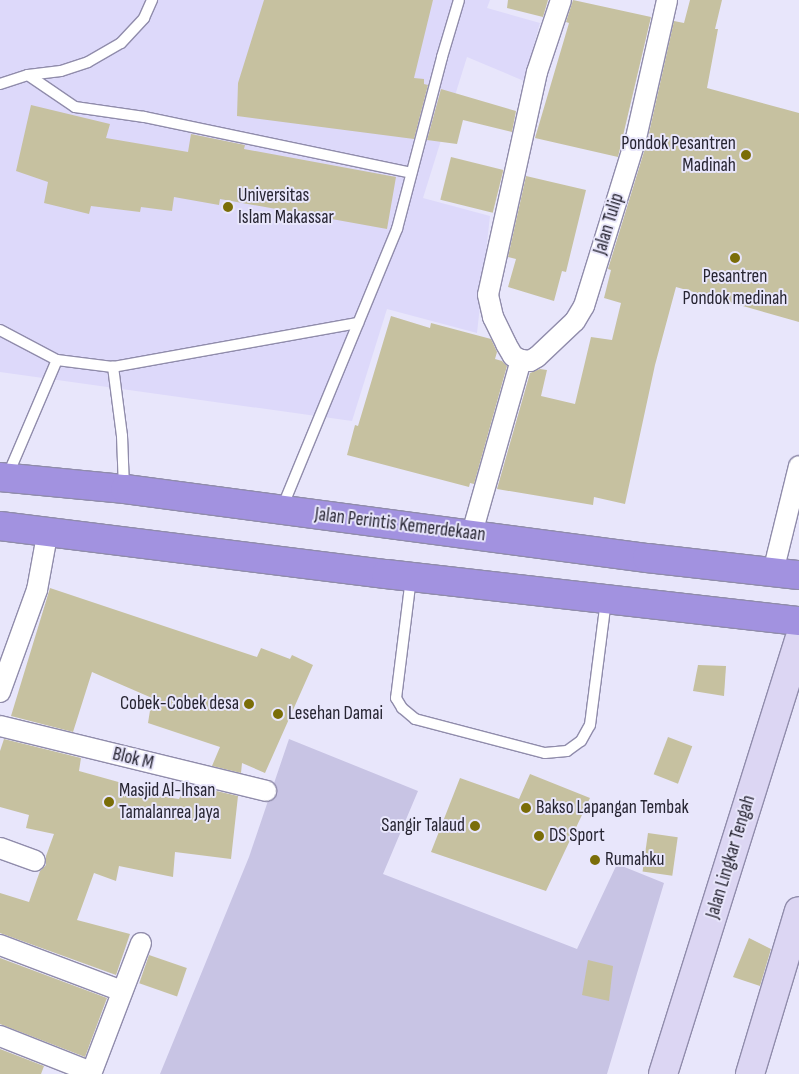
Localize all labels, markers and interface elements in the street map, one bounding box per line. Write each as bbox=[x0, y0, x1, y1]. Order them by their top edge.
place label: Pondok Pesantren Madinah bbox=[621, 133, 736, 177]
marker: Pondok Pesantren Madinah bbox=[740, 149, 752, 161]
place label: Universitas Islam Makassar bbox=[238, 185, 334, 229]
street label: Jalan Tulip bbox=[589, 191, 629, 257]
marker: Universitas Islam Makassar bbox=[222, 201, 234, 213]
marker: Pesantren Pondok medinah bbox=[729, 252, 741, 264]
place label: Pesantren Pondok medinah bbox=[683, 266, 787, 310]
street label: Jalan Perintis Kemerdekaan bbox=[313, 503, 487, 547]
place label: Cobek-Cobek desa bbox=[120, 693, 239, 715]
marker: Cobek-Cobek desa bbox=[243, 698, 255, 710]
place label: Lesehan Damai bbox=[288, 703, 383, 725]
marker: Lesehan Damai bbox=[272, 708, 284, 720]
street label: Blok M bbox=[110, 743, 156, 775]
place label: Masjid Al-Ihsan Tamalanrea Jaya bbox=[119, 780, 220, 824]
street label: Jalan Lingkar Tengah bbox=[701, 793, 761, 921]
marker: Masjid Al-Ihsan Tamalanrea Jaya bbox=[103, 796, 115, 808]
place label: Bakso Lapangan Tembak bbox=[536, 797, 689, 819]
marker: Bakso Lapangan Tembak bbox=[520, 802, 532, 814]
place label: Sangir Talaud bbox=[381, 815, 465, 837]
marker: Sangir Talaud bbox=[469, 820, 481, 832]
place label: DS Sport bbox=[549, 825, 605, 847]
marker: DS Sport bbox=[533, 830, 545, 842]
place label: Rumahku bbox=[605, 849, 665, 871]
marker: Rumahku bbox=[589, 854, 601, 866]

